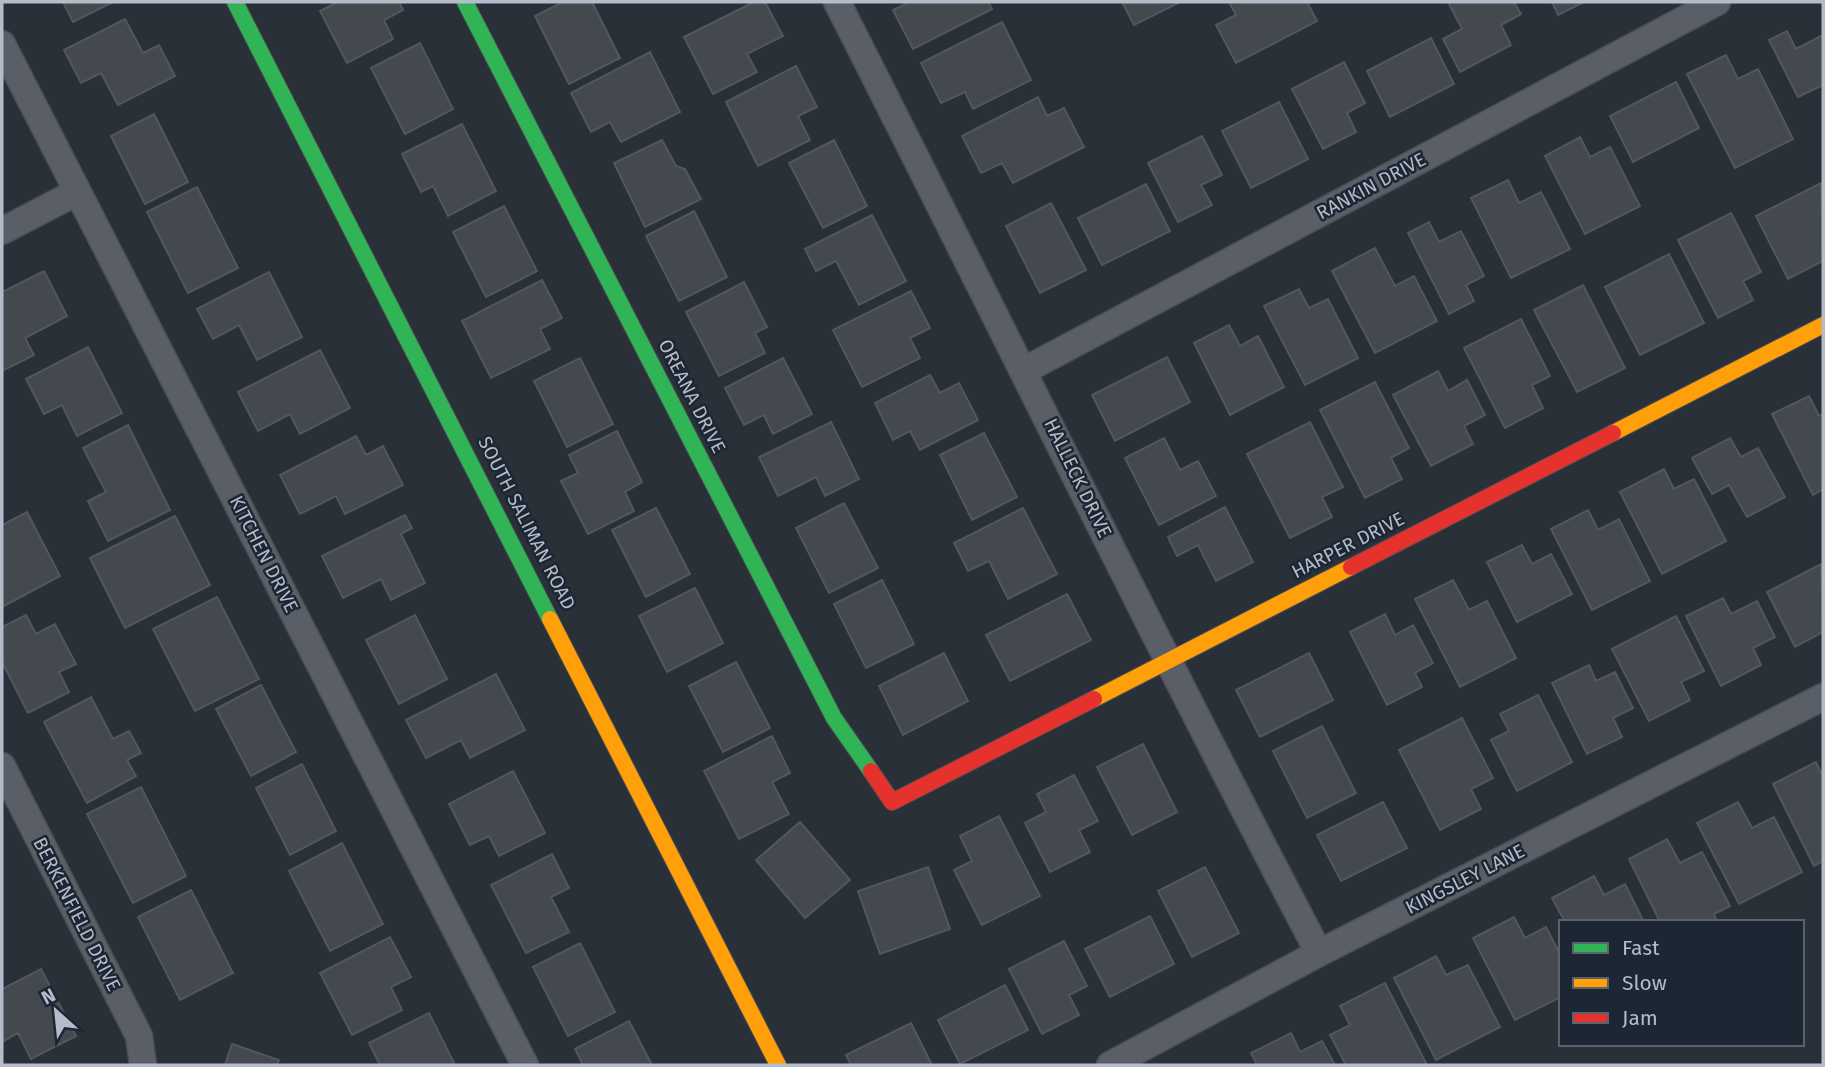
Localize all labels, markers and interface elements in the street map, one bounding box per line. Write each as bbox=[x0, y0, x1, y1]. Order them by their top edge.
street label: RANKIN DRIVE bbox=[1313, 148, 1429, 224]
street label: OREANA DRIVE bbox=[653, 335, 731, 457]
street label: HALLECK DRIVE bbox=[1039, 415, 1117, 541]
street label: SOUTH SALIMAN ROAD bbox=[473, 433, 581, 613]
street label: KITCHEN DRIVE bbox=[225, 492, 303, 616]
street label: HARPER DRIVE bbox=[1288, 507, 1408, 583]
street label: BERKENFIELD DRIVE bbox=[28, 833, 126, 995]
street label: KINGSLEY LANE bbox=[1402, 839, 1528, 919]
legend bbox=[1559, 920, 1804, 1046]
text: Fast bbox=[1622, 935, 1660, 961]
text: Slow bbox=[1622, 970, 1667, 996]
north arrow bbox=[21, 976, 91, 1046]
text: Jam bbox=[1622, 1005, 1658, 1031]

